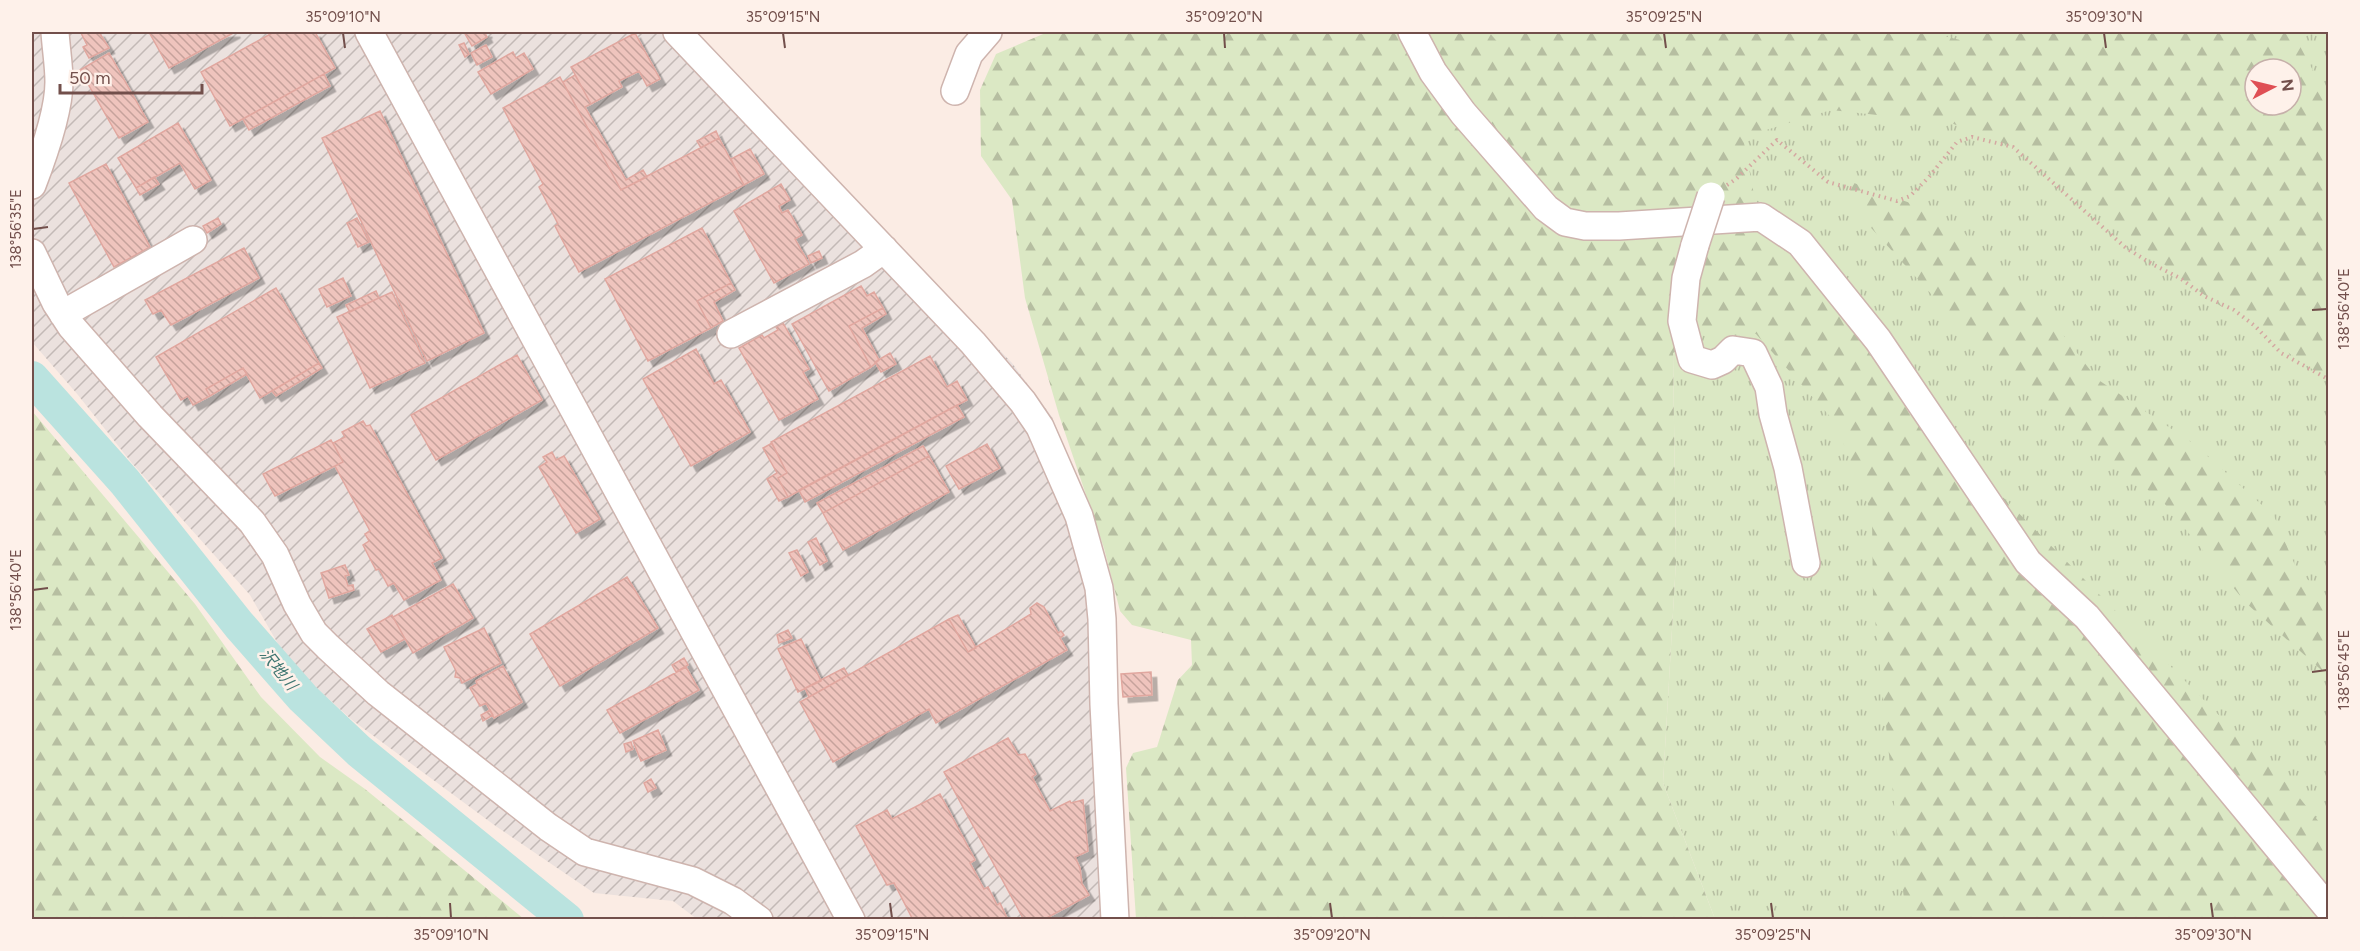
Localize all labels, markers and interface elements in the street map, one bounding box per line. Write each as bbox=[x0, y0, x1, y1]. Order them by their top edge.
text: 35°09'10"N bbox=[305, 8, 381, 26]
text: 35°09'15"N bbox=[746, 8, 820, 26]
text: 35°09'20"N bbox=[1185, 8, 1263, 26]
text: 35°09'25"N bbox=[1626, 8, 1702, 26]
text: 35°09'30"N bbox=[2065, 8, 2143, 26]
scale bar bbox=[60, 57, 202, 95]
north arrow bbox=[2243, 57, 2303, 117]
text: 50 m bbox=[69, 67, 111, 89]
text: N bbox=[2277, 78, 2298, 93]
text: 138°56'35"E bbox=[7, 189, 25, 269]
text: 138°56'40"E bbox=[2335, 268, 2353, 350]
text: 138°56'40"E bbox=[7, 549, 25, 631]
text: 138°56'45"E bbox=[2335, 630, 2353, 710]
water label: 沢地川 bbox=[256, 645, 302, 695]
text: 35°09'10"N bbox=[413, 926, 489, 944]
text: 35°09'15"N bbox=[855, 926, 929, 944]
text: 35°09'20"N bbox=[1293, 926, 1371, 944]
text: 35°09'25"N bbox=[1735, 926, 1811, 944]
text: 35°09'30"N bbox=[2174, 926, 2252, 944]

